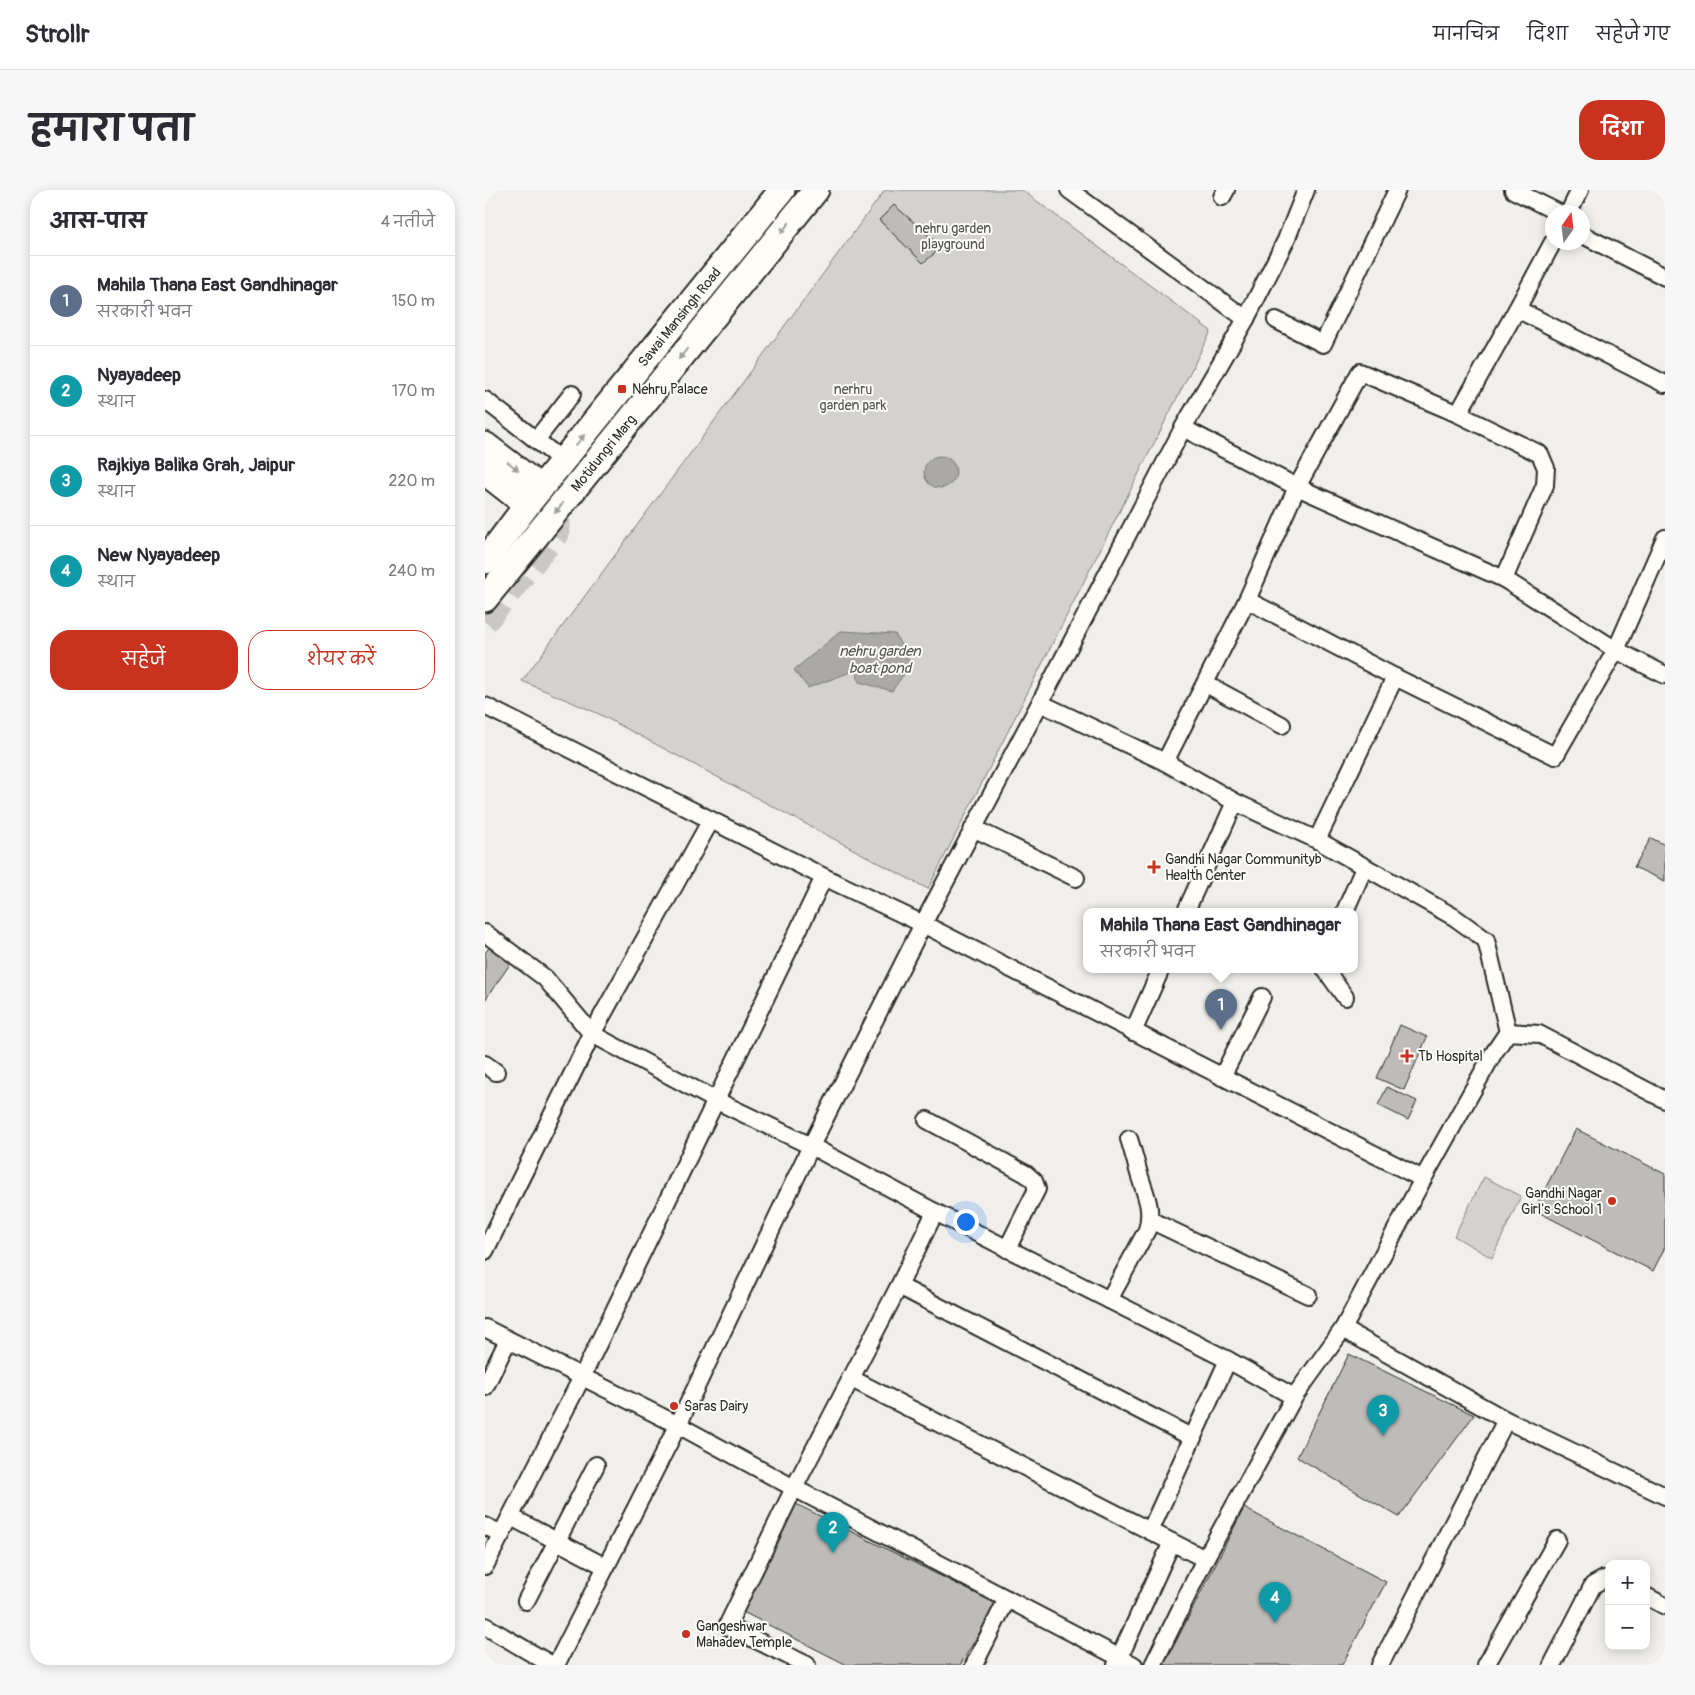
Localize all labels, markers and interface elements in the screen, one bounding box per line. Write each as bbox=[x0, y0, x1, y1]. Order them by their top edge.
text: Strollr bbox=[25, 20, 90, 49]
text: मानचित्र bbox=[1433, 23, 1499, 46]
text: दिशा bbox=[1527, 23, 1568, 46]
text: सहेजे गए bbox=[1596, 23, 1670, 46]
button: दिशा bbox=[1579, 100, 1665, 160]
text: हमारा पता bbox=[30, 107, 193, 151]
north arrow bbox=[1545, 205, 1590, 250]
text: आस-पास bbox=[50, 208, 146, 235]
text: 4 नतीजे bbox=[381, 212, 435, 232]
park label: nehru garden playground bbox=[915, 220, 991, 253]
one-way arrow bbox=[780, 221, 791, 234]
street label: Sawai Mansingh Road bbox=[634, 264, 724, 370]
text: Mahila Thana East Gandhinagar bbox=[97, 273, 338, 297]
text: 1 bbox=[63, 291, 69, 311]
text: 150 m bbox=[391, 291, 435, 311]
text: सरकारी भवन bbox=[97, 302, 192, 322]
one-way arrow bbox=[678, 347, 689, 360]
text: Nyayadeep bbox=[97, 363, 181, 387]
text: 2 bbox=[62, 381, 70, 401]
text: 170 m bbox=[392, 381, 435, 401]
place label: Nehru Palace bbox=[632, 381, 708, 398]
park label: nerhru garden park bbox=[820, 381, 887, 414]
marker: Nehru Palace bbox=[616, 383, 628, 395]
text: स्थान bbox=[97, 392, 135, 412]
street label: Motidungri Marg bbox=[567, 411, 639, 495]
one-way arrow bbox=[574, 435, 586, 447]
text: Rajkiya Balika Grah, Jaipur bbox=[97, 453, 295, 477]
one-way arrow bbox=[506, 461, 519, 472]
text: 3 bbox=[62, 471, 70, 491]
text: 220 m bbox=[389, 471, 435, 491]
text: स्थान bbox=[97, 482, 135, 502]
one-way arrow bbox=[554, 501, 565, 514]
text: New Nyayadeep bbox=[97, 543, 220, 567]
text: 4 bbox=[61, 561, 71, 581]
text: 240 m bbox=[388, 561, 435, 581]
text: स्थान bbox=[97, 572, 135, 592]
button: सहेजें bbox=[50, 630, 238, 690]
button: शेयर करें bbox=[248, 630, 435, 690]
water label: nehru garden boat pond bbox=[839, 642, 922, 678]
place label: Gandhi Nagar Communityb Health Center bbox=[1165, 851, 1322, 884]
marker: Gandhi Nagar Communityb Health Center bbox=[1147, 860, 1161, 874]
popup bbox=[1083, 908, 1358, 973]
text: Mahila Thana East Gandhinagar bbox=[1100, 913, 1341, 937]
text: सरकारी भवन bbox=[1100, 942, 1195, 962]
pin: 1 bbox=[1205, 989, 1237, 1030]
place label: Tb Hospital bbox=[1418, 1048, 1483, 1065]
marker: Tb Hospital bbox=[1400, 1049, 1414, 1063]
place label: Gandhi Nagar Girl's School 1 bbox=[1521, 1185, 1602, 1218]
marker: Gandhi Nagar Girl's School 1 bbox=[1606, 1195, 1618, 1207]
your location bbox=[953, 1209, 979, 1235]
pin: 3 bbox=[1367, 1395, 1399, 1436]
place label: Saras Dairy bbox=[684, 1398, 748, 1415]
marker: Saras Dairy bbox=[668, 1400, 680, 1412]
pin: 2 bbox=[817, 1512, 849, 1553]
map controls bbox=[1605, 1560, 1650, 1650]
button: + bbox=[1605, 1560, 1650, 1605]
pin: 4 bbox=[1259, 1582, 1291, 1623]
button: − bbox=[1605, 1605, 1650, 1650]
place label: Gangeshwar Mahadev Temple bbox=[696, 1618, 792, 1651]
marker: Gangeshwar Mahadev Temple bbox=[680, 1628, 692, 1640]

